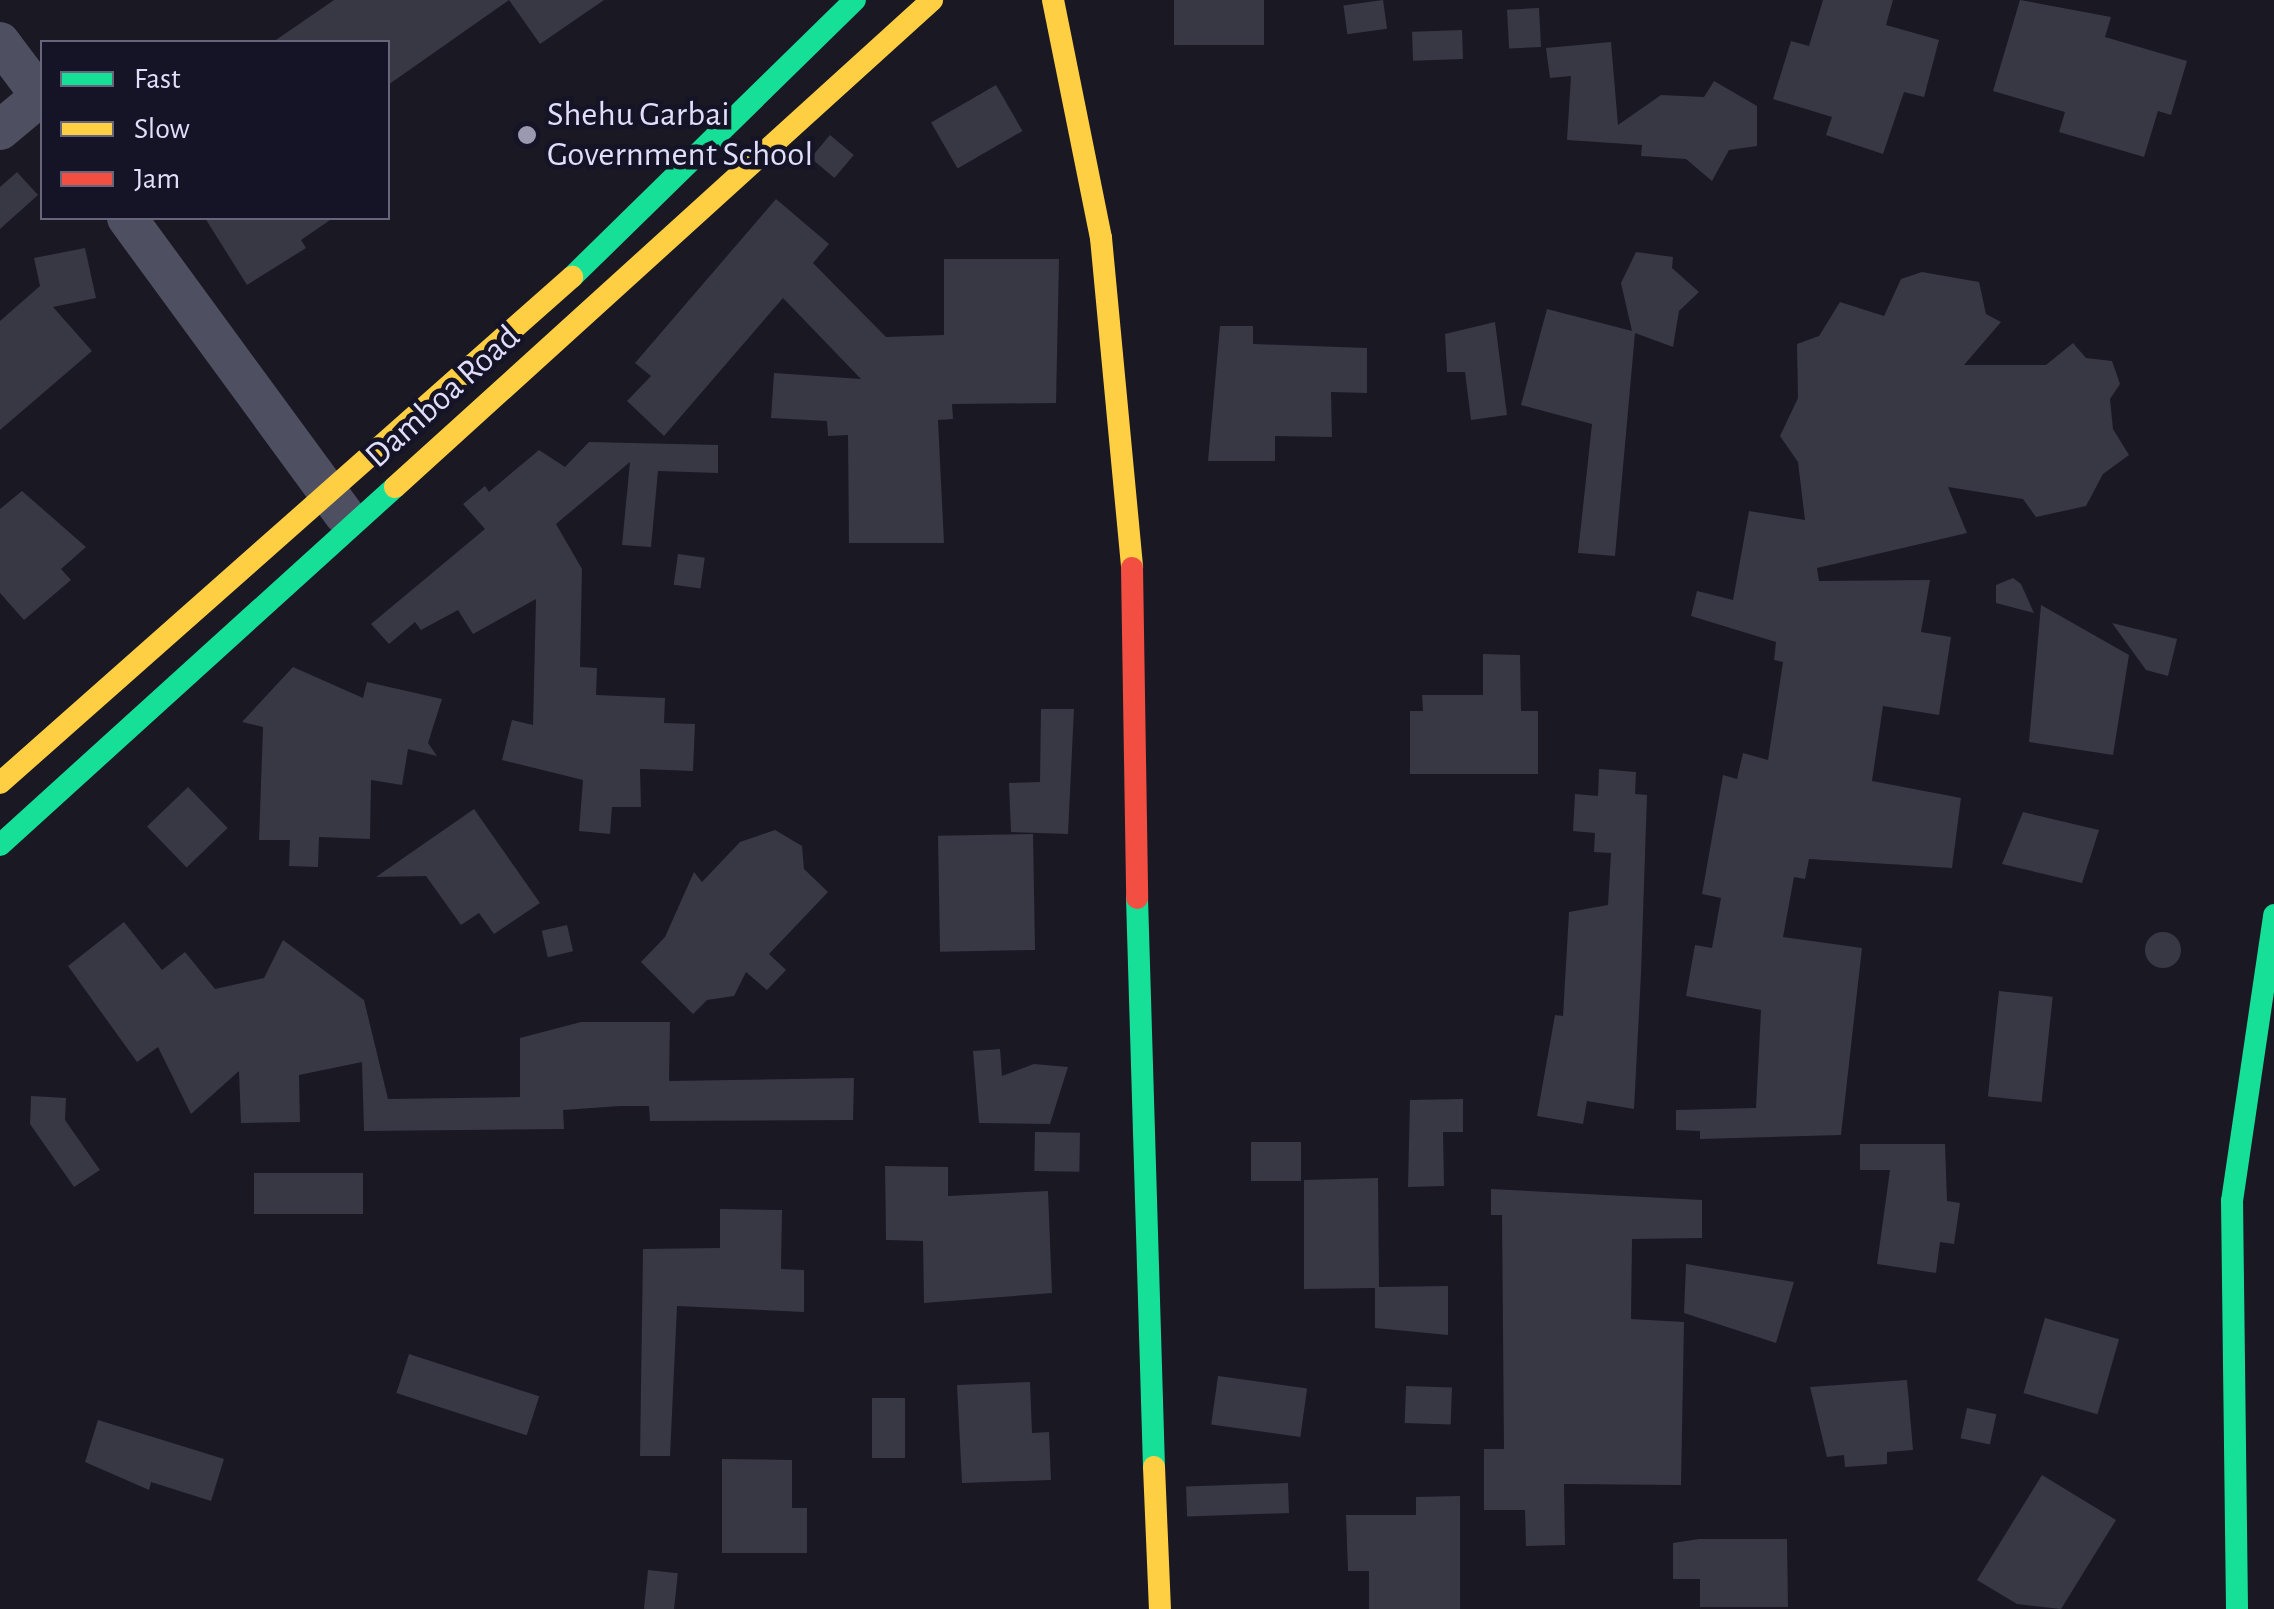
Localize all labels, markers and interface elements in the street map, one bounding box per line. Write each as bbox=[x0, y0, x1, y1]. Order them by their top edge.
legend bbox=[40, 40, 390, 220]
text: Fast bbox=[134, 64, 181, 94]
place label: Shehu Garbai Government School bbox=[547, 94, 813, 176]
text: Slow bbox=[134, 114, 190, 144]
marker: Shehu Garbai Government School bbox=[516, 124, 538, 146]
text: Jam bbox=[134, 164, 180, 194]
street label: Damboa Road bbox=[357, 317, 529, 477]

